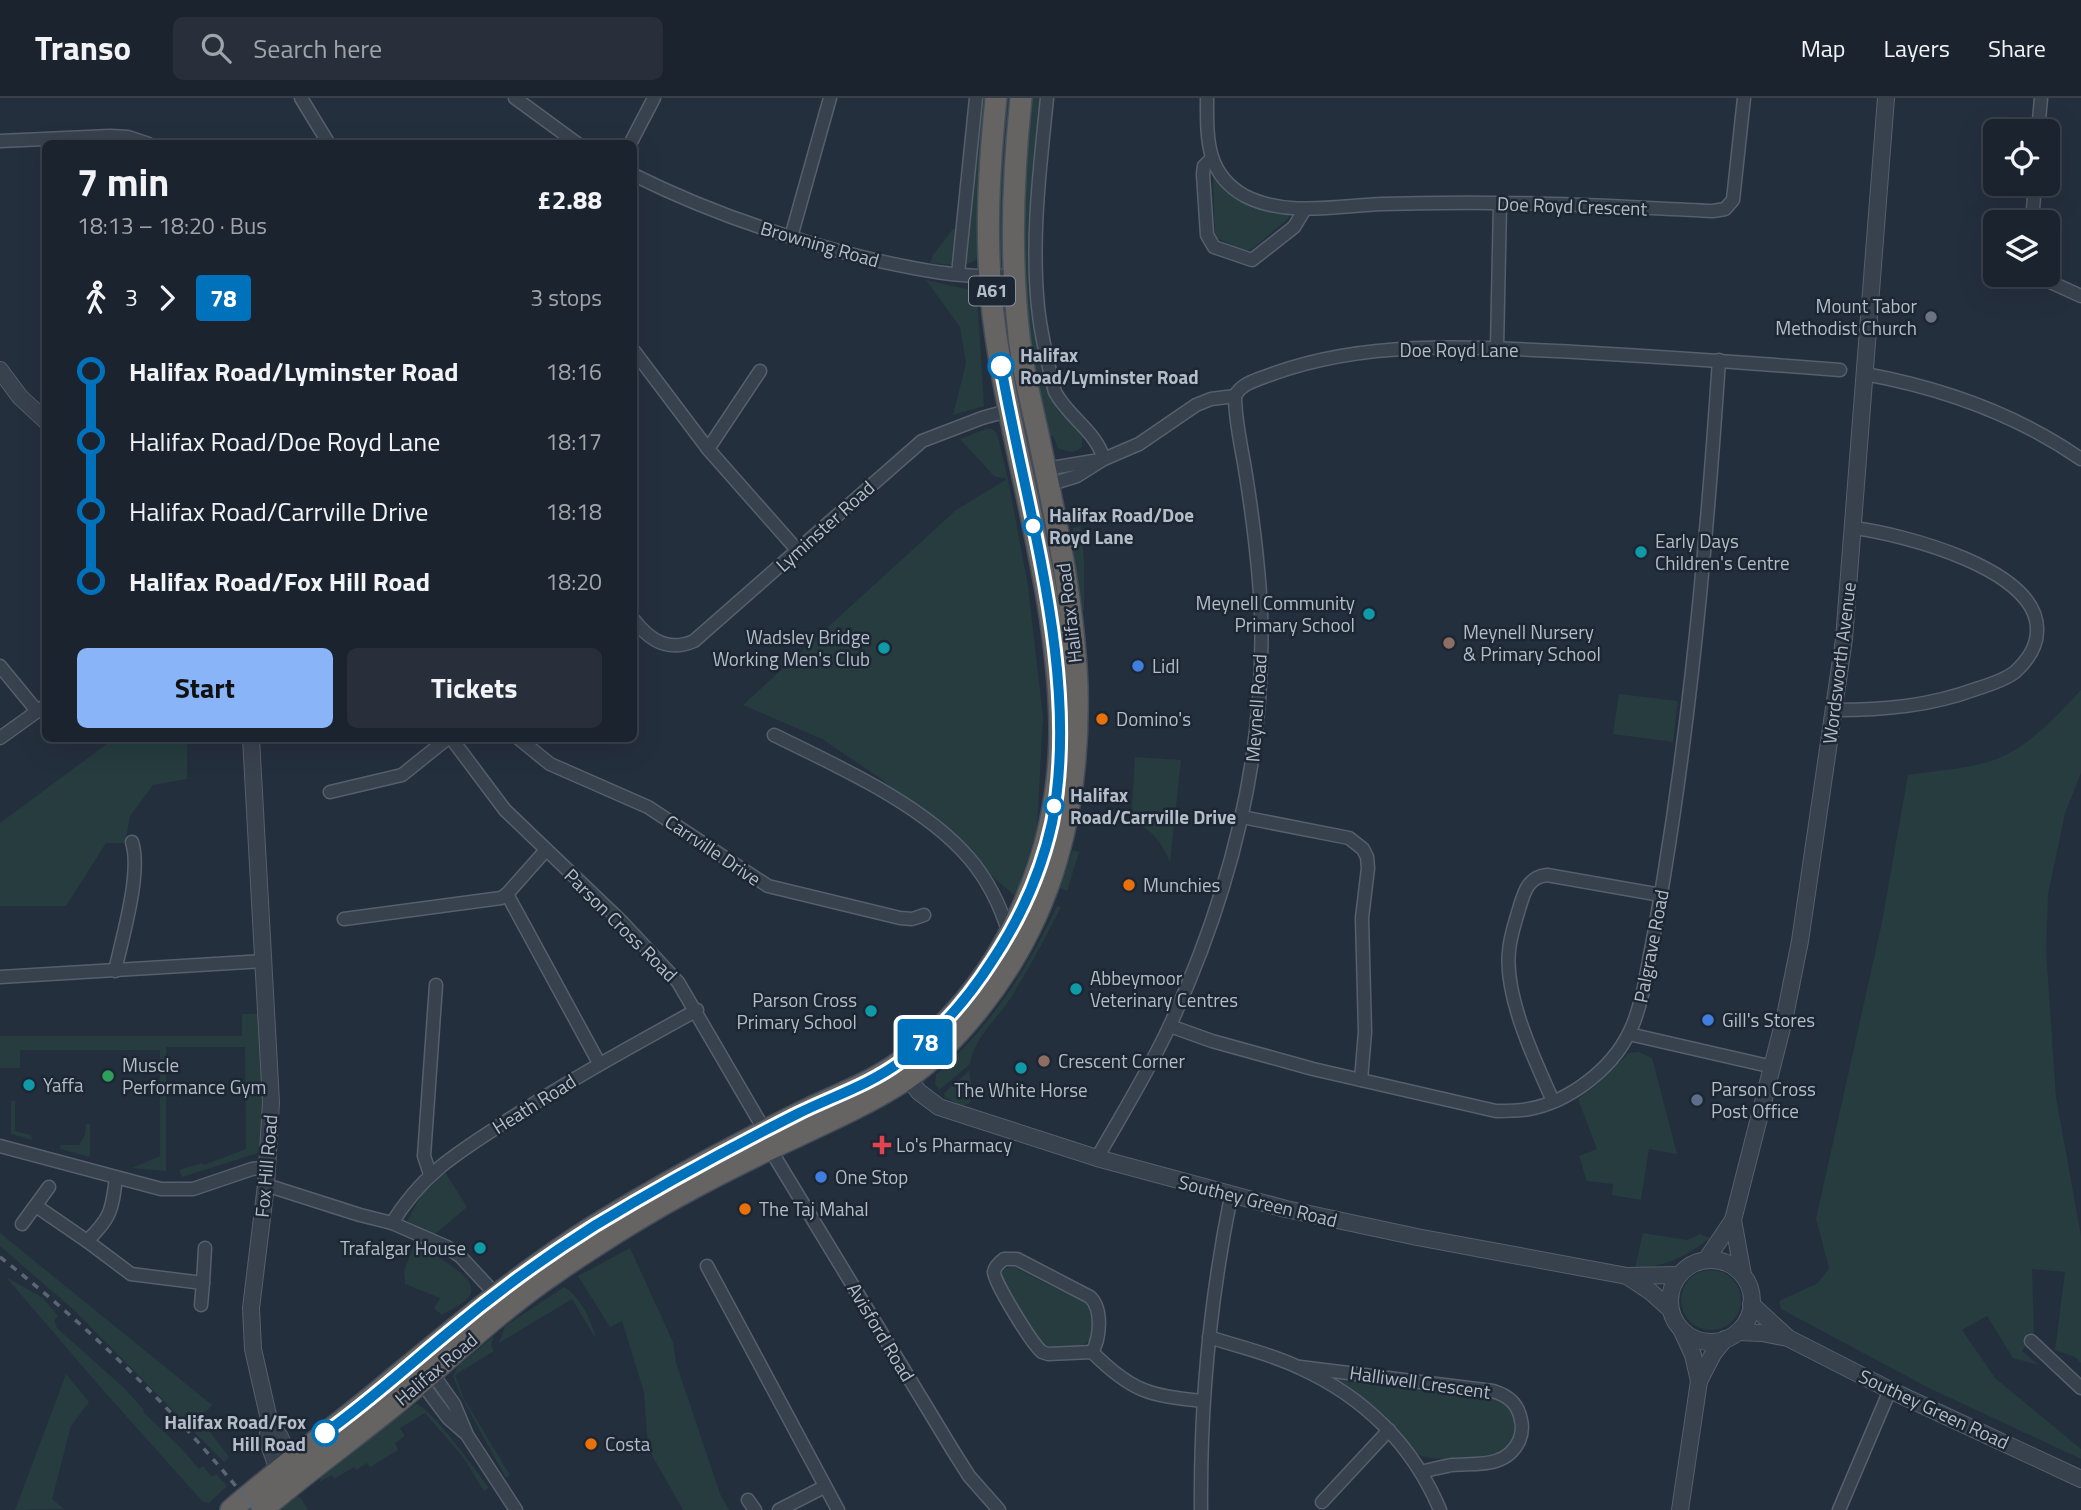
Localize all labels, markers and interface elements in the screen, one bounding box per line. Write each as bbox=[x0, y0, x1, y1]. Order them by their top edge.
search box bbox=[173, 17, 663, 80]
text: Transo bbox=[35, 23, 131, 73]
icon: search bbox=[197, 29, 235, 67]
text: Search here bbox=[253, 29, 382, 68]
text: Map bbox=[1801, 30, 1846, 66]
text: Layers bbox=[1884, 30, 1950, 66]
text: Share bbox=[1988, 30, 2046, 66]
map controls bbox=[1983, 119, 2060, 287]
button: locate bbox=[1983, 119, 2060, 196]
text: 7 min bbox=[77, 153, 169, 211]
text: £2.88 bbox=[537, 180, 602, 219]
street label: Doe Royd Crescent bbox=[1496, 188, 1648, 223]
text: 18:13 – 18:20 · Bus bbox=[77, 208, 267, 243]
button: layers bbox=[1983, 210, 2060, 287]
street label: Browning Road bbox=[757, 213, 883, 274]
road number: A61 bbox=[969, 276, 1015, 306]
icon: walk bbox=[77, 279, 115, 317]
icon: forward bbox=[148, 279, 186, 317]
text: 3 bbox=[125, 280, 138, 315]
text: 78 bbox=[210, 280, 237, 316]
text: 3 stops bbox=[530, 280, 602, 315]
place label: Mount Tabor Methodist Church bbox=[1775, 291, 1917, 342]
marker: Mount Tabor Methodist Church bbox=[1923, 309, 1939, 325]
street label: Doe Royd Lane bbox=[1399, 335, 1519, 364]
place label: Halifax Road/Lyminster Road bbox=[1020, 340, 1199, 391]
text: Halifax Road/Lyminster Road bbox=[129, 352, 459, 391]
marker: Halifax Road/Lyminster Road bbox=[988, 353, 1014, 379]
text: 18:16 bbox=[545, 354, 602, 389]
text: Halifax Road/Doe Royd Lane bbox=[129, 422, 440, 461]
text: 18:17 bbox=[545, 424, 602, 459]
street label: Lyminster Road bbox=[769, 473, 881, 578]
text: Halifax Road/Carrville Drive bbox=[129, 492, 428, 531]
text: 18:18 bbox=[545, 494, 602, 529]
place label: Halifax Road/Doe Royd Lane bbox=[1049, 500, 1194, 551]
marker: Halifax Road/Doe Royd Lane bbox=[1023, 516, 1043, 536]
place label: Early Days Children's Centre bbox=[1655, 526, 1790, 577]
marker: Early Days Children's Centre bbox=[1633, 544, 1649, 560]
street label: Halifax Road bbox=[1048, 561, 1089, 665]
text: Halifax Road/Fox Hill Road bbox=[129, 562, 430, 601]
text: 18:20 bbox=[545, 564, 602, 599]
street label: Wordsworth Avenue bbox=[1814, 580, 1863, 746]
place label: Meynell Community Primary School bbox=[1196, 588, 1355, 639]
marker: Meynell Community Primary School bbox=[1361, 606, 1377, 622]
place label: Meynell Nursery & Primary School bbox=[1463, 617, 1601, 668]
place label: Wadsley Bridge Working Men's Club bbox=[712, 622, 870, 673]
marker: Meynell Nursery & Primary School bbox=[1441, 635, 1457, 651]
marker: Wadsley Bridge Working Men's Club bbox=[876, 640, 892, 656]
button: Start bbox=[77, 648, 333, 728]
button: Tickets bbox=[347, 648, 602, 728]
place label: Lidl bbox=[1152, 651, 1180, 680]
street label: Meynell Road bbox=[1237, 653, 1274, 763]
marker: Lidl bbox=[1130, 658, 1146, 674]
place label: Domino's bbox=[1116, 704, 1191, 733]
marker: Domino's bbox=[1094, 711, 1110, 727]
place label: Halifax Road/Carrville Drive bbox=[1070, 780, 1237, 831]
marker: Halifax Road/Carrville Drive bbox=[1044, 796, 1064, 816]
street label: Carrville Drive bbox=[659, 807, 767, 892]
street label: Parson Cross Road bbox=[558, 861, 685, 988]
place label: Munchies bbox=[1143, 870, 1220, 899]
marker: Munchies bbox=[1121, 877, 1137, 893]
street label: Palgrave Road bbox=[1625, 887, 1676, 1005]
place label: Abbeymoor Veterinary Centres bbox=[1090, 963, 1238, 1014]
marker: Abbeymoor Veterinary Centres bbox=[1068, 981, 1084, 997]
place label: Parson Cross Primary School bbox=[736, 985, 857, 1036]
marker: Parson Cross Primary School bbox=[863, 1003, 879, 1019]
place label: Gill's Stores bbox=[1722, 1005, 1815, 1034]
marker: Gill's Stores bbox=[1700, 1012, 1716, 1028]
line badge: 78 bbox=[894, 1019, 956, 1065]
text: 78 bbox=[912, 1024, 938, 1060]
place label: Crescent Corner bbox=[1058, 1046, 1185, 1075]
place label: Muscle Performance Gym bbox=[122, 1050, 266, 1101]
marker: Crescent Corner bbox=[1036, 1053, 1052, 1069]
marker: The White Horse bbox=[1013, 1060, 1029, 1076]
street label: Heath Road bbox=[486, 1066, 581, 1141]
marker: Muscle Performance Gym bbox=[100, 1068, 116, 1084]
place label: Yaffa bbox=[43, 1070, 84, 1099]
place label: Parson Cross Post Office bbox=[1711, 1074, 1816, 1125]
place label: The White Horse bbox=[954, 1075, 1088, 1104]
marker: Yaffa bbox=[21, 1077, 37, 1093]
marker: Parson Cross Post Office bbox=[1689, 1092, 1705, 1108]
street label: Fox Hill Road bbox=[247, 1113, 284, 1219]
place label: Lo's Pharmacy bbox=[896, 1130, 1012, 1159]
marker: Lo's Pharmacy bbox=[874, 1137, 890, 1153]
place label: One Stop bbox=[835, 1162, 908, 1191]
street label: Southey Green Road bbox=[1176, 1167, 1341, 1234]
marker: One Stop bbox=[813, 1169, 829, 1185]
place label: The Taj Mahal bbox=[759, 1194, 869, 1223]
marker: The Taj Mahal bbox=[737, 1201, 753, 1217]
place label: Trafalgar House bbox=[340, 1233, 466, 1262]
marker: Trafalgar House bbox=[472, 1240, 488, 1256]
street label: Avisford Road bbox=[840, 1277, 922, 1387]
street label: Halifax Road bbox=[388, 1325, 484, 1412]
street label: Halliwell Crescent bbox=[1348, 1357, 1493, 1406]
street label: Southey Green Road bbox=[1854, 1361, 2014, 1456]
place label: Halifax Road/Fox Hill Road bbox=[164, 1407, 306, 1458]
marker: Halifax Road/Fox Hill Road bbox=[312, 1420, 338, 1446]
place label: Costa bbox=[605, 1429, 651, 1458]
marker: Costa bbox=[583, 1436, 599, 1452]

